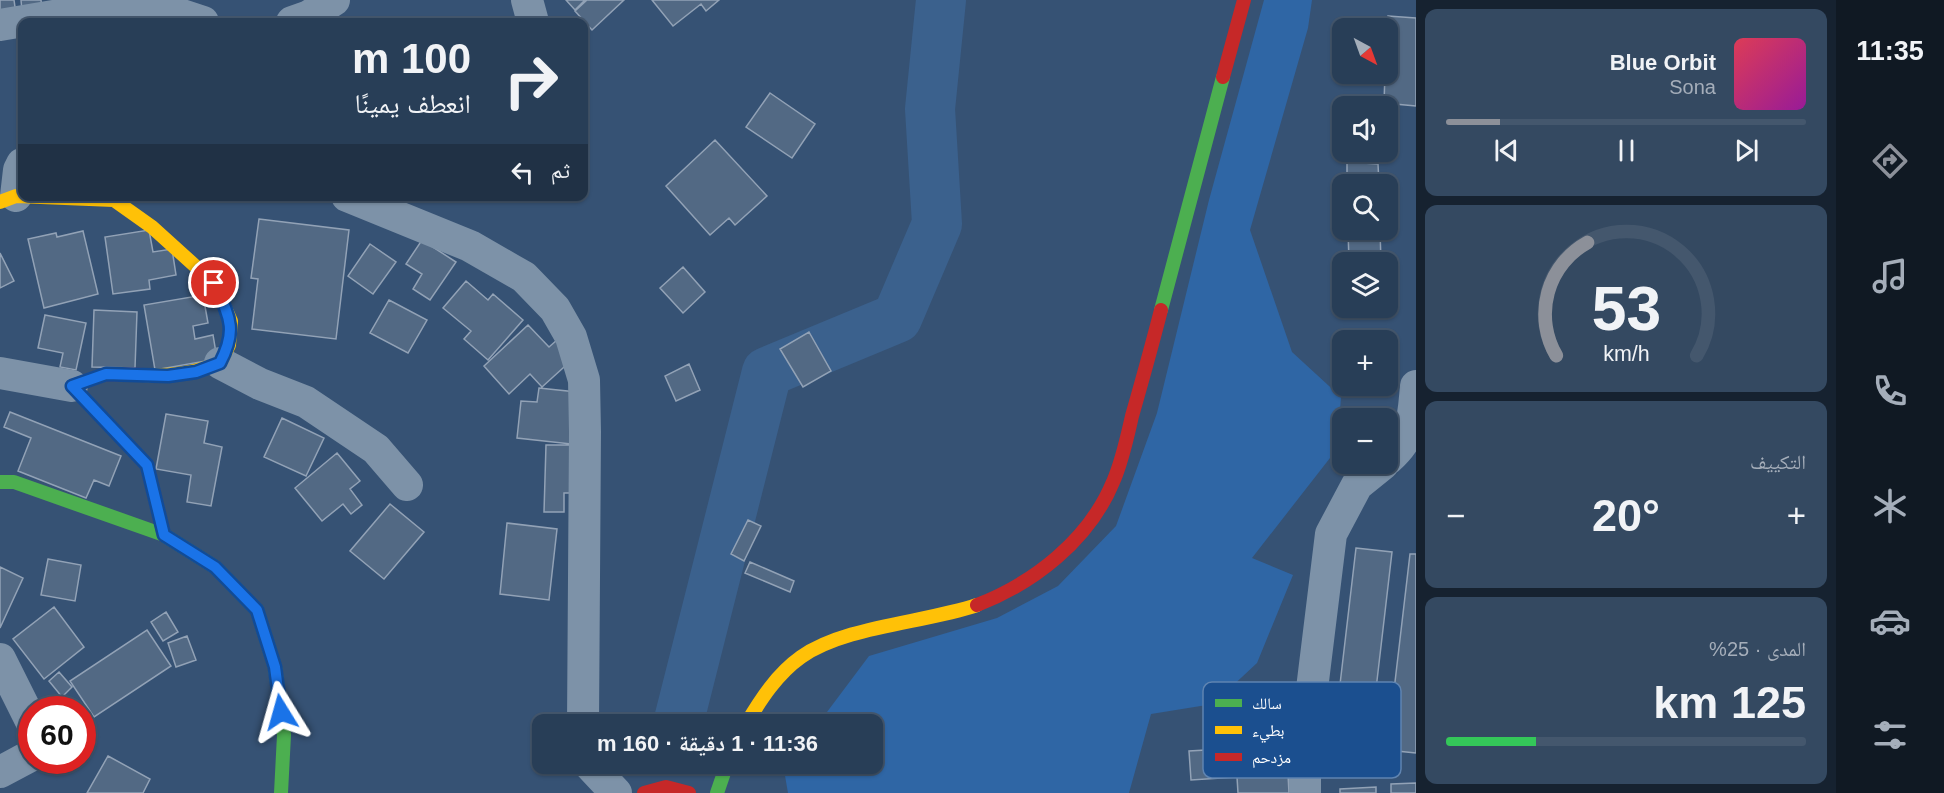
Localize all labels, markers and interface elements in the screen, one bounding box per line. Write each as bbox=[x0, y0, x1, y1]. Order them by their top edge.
north arrow bbox=[1332, 18, 1398, 84]
map controls bbox=[1332, 18, 1398, 474]
text: 100 m bbox=[352, 35, 471, 82]
text: 11:35 bbox=[1856, 36, 1924, 66]
icon: right bbox=[492, 42, 570, 120]
text: Blue Orbit bbox=[1610, 50, 1716, 75]
text: Sona bbox=[1669, 76, 1716, 98]
text: انعطف يمينًا bbox=[355, 89, 471, 119]
button: sound bbox=[1332, 96, 1398, 162]
icon: previous bbox=[1490, 134, 1523, 167]
icon: pause bbox=[1610, 134, 1643, 167]
icon: next bbox=[1730, 134, 1763, 167]
icon: directions bbox=[1869, 140, 1911, 182]
icon: left bbox=[506, 156, 539, 189]
text: ثم bbox=[551, 158, 570, 183]
button: search bbox=[1332, 174, 1398, 240]
button: layers bbox=[1332, 252, 1398, 318]
icon: music bbox=[1869, 255, 1911, 297]
pin bbox=[188, 257, 239, 308]
icon: arrive bbox=[197, 266, 230, 299]
text: 53 bbox=[1591, 274, 1661, 343]
button: + bbox=[1332, 330, 1398, 396]
text: km/h bbox=[1603, 342, 1649, 366]
icon: phone bbox=[1869, 370, 1911, 412]
button: − bbox=[1332, 408, 1398, 474]
text: التكييف bbox=[1750, 451, 1806, 473]
icon: climate bbox=[1869, 485, 1911, 527]
text: 20° bbox=[1592, 490, 1660, 541]
text: − bbox=[1446, 497, 1465, 534]
text: + bbox=[1787, 497, 1806, 534]
icon: car bbox=[1869, 600, 1911, 642]
text: المدى · 25% bbox=[1709, 638, 1806, 660]
text: 125 km bbox=[1653, 677, 1806, 728]
position arrow bbox=[249, 680, 313, 744]
legend bbox=[1203, 682, 1401, 778]
text: سالك bbox=[1252, 695, 1282, 712]
speed limit sign: 60 bbox=[18, 696, 96, 774]
icon: filters bbox=[1869, 714, 1911, 756]
text: بطيء bbox=[1252, 722, 1284, 743]
text: 11:36 · 1 دقيقة · 160 m bbox=[597, 731, 818, 756]
text: مزدحم bbox=[1252, 749, 1291, 768]

